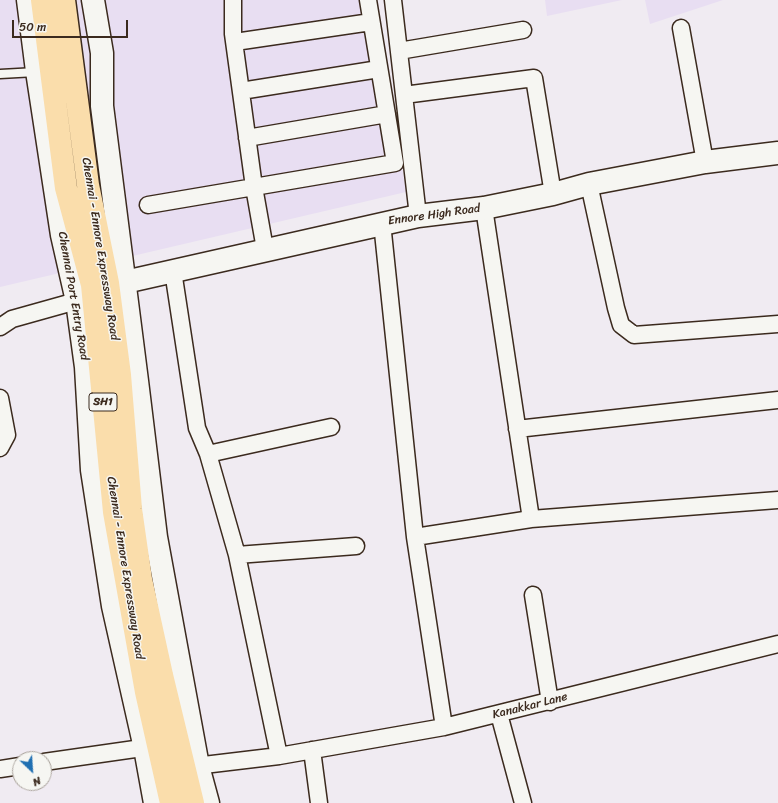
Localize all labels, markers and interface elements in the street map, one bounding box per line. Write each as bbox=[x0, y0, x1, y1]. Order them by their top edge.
scale bar bbox=[14, 12, 130, 38]
text: 50 m bbox=[19, 16, 46, 38]
street label: Chennai - Ennore Expressway Road bbox=[78, 157, 122, 341]
street label: Ennore High Road bbox=[387, 201, 481, 229]
street label: Chennai Port Entry Road bbox=[55, 231, 91, 361]
road number: SH1 bbox=[89, 393, 117, 411]
street label: Chennai - Ennore Expressway Road bbox=[103, 476, 147, 660]
street label: Kanakkar Lane bbox=[491, 690, 569, 722]
north arrow bbox=[12, 751, 52, 791]
text: N bbox=[29, 771, 44, 792]

